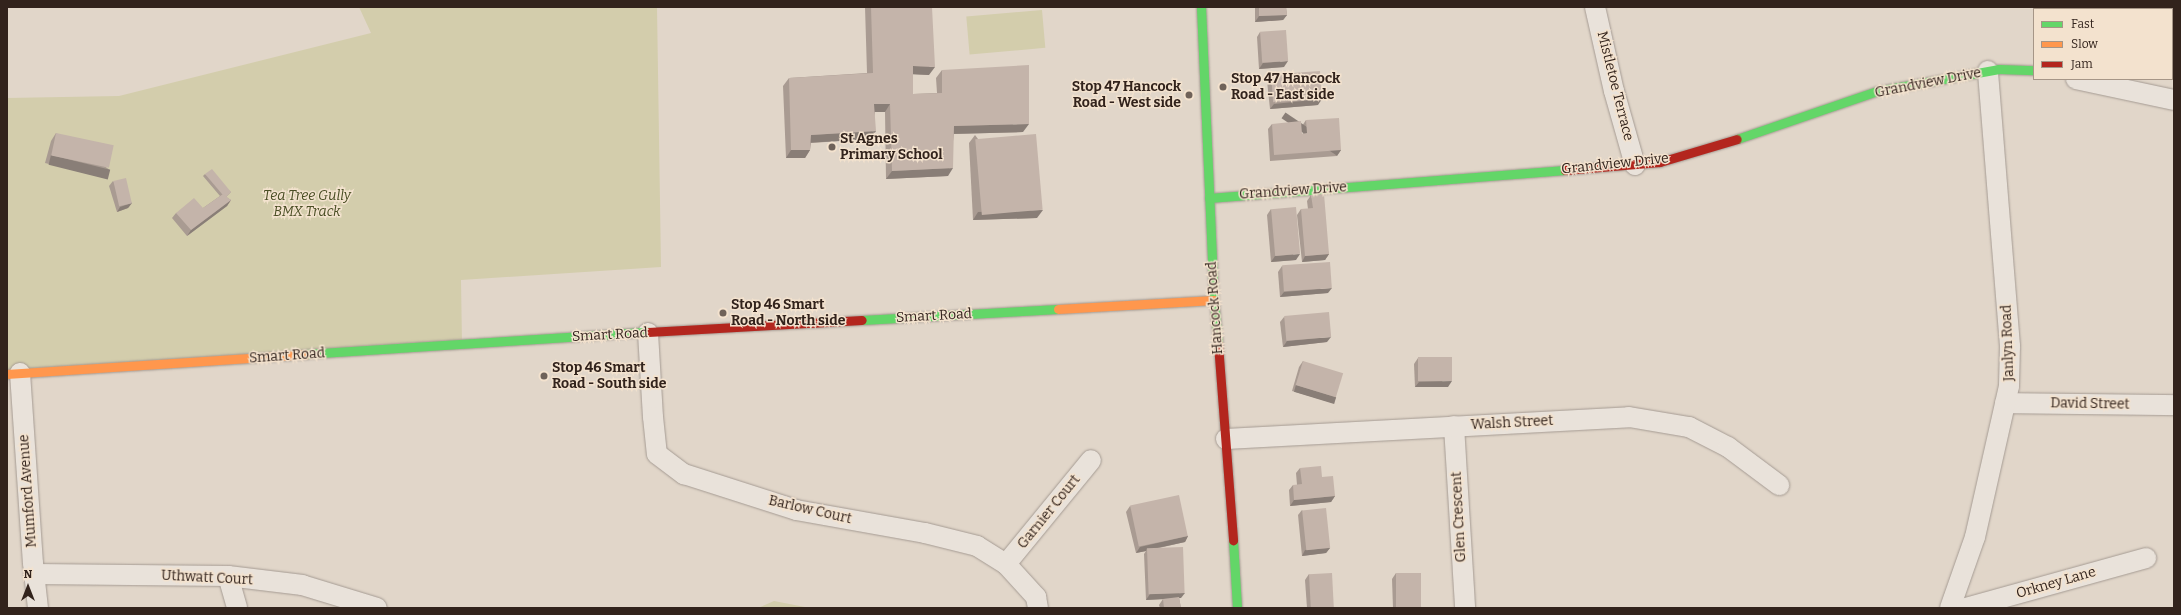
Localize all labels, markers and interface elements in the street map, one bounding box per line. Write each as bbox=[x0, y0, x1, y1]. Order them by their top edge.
legend bbox=[2033, 8, 2173, 80]
text: Fast bbox=[2071, 17, 2094, 31]
street label: Mistletoe Terrace bbox=[1593, 29, 1637, 143]
text: Slow bbox=[2071, 37, 2098, 51]
text: Jam bbox=[2071, 57, 2093, 71]
street label: Grandview Drive bbox=[1873, 64, 1983, 102]
place label: Stop 47 Hancock Road - East side bbox=[1231, 71, 1340, 104]
place label: Stop 47 Hancock Road - West side bbox=[1072, 79, 1181, 112]
marker: Stop 47 Hancock Road - East side bbox=[1218, 82, 1228, 92]
marker: Stop 47 Hancock Road - West side bbox=[1184, 90, 1194, 100]
place label: St Agnes Primary School bbox=[840, 131, 943, 164]
marker: St Agnes Primary School bbox=[827, 142, 837, 152]
street label: Grandview Drive bbox=[1560, 150, 1670, 178]
street label: Grandview Drive bbox=[1239, 179, 1347, 203]
park label: Tea Tree Gully BMX Track bbox=[263, 188, 351, 220]
street label: Hancock Road bbox=[1203, 261, 1227, 355]
place label: Stop 46 Smart Road - North side bbox=[731, 297, 845, 330]
street label: Janlyn Road bbox=[1998, 304, 2018, 382]
street label: Smart Road bbox=[896, 306, 972, 326]
marker: Stop 46 Smart Road - North side bbox=[718, 308, 728, 318]
street label: Smart Road bbox=[572, 325, 648, 345]
street label: Smart Road bbox=[249, 345, 325, 367]
place label: Stop 46 Smart Road - South side bbox=[552, 360, 666, 392]
marker: Stop 46 Smart Road - South side bbox=[539, 371, 549, 381]
street label: David Street bbox=[2050, 395, 2130, 413]
street label: Walsh Street bbox=[1470, 412, 1554, 434]
street label: Mumford Avenue bbox=[16, 434, 40, 548]
street label: Glen Crescent bbox=[1448, 471, 1470, 563]
street label: Garnier Court bbox=[1014, 472, 1084, 552]
street label: Barlow Court bbox=[767, 492, 853, 528]
street label: Orkney Lane bbox=[2014, 564, 2098, 602]
north arrow bbox=[8, 567, 48, 607]
street label: Uthwatt Court bbox=[161, 567, 253, 589]
text: N bbox=[24, 568, 32, 581]

